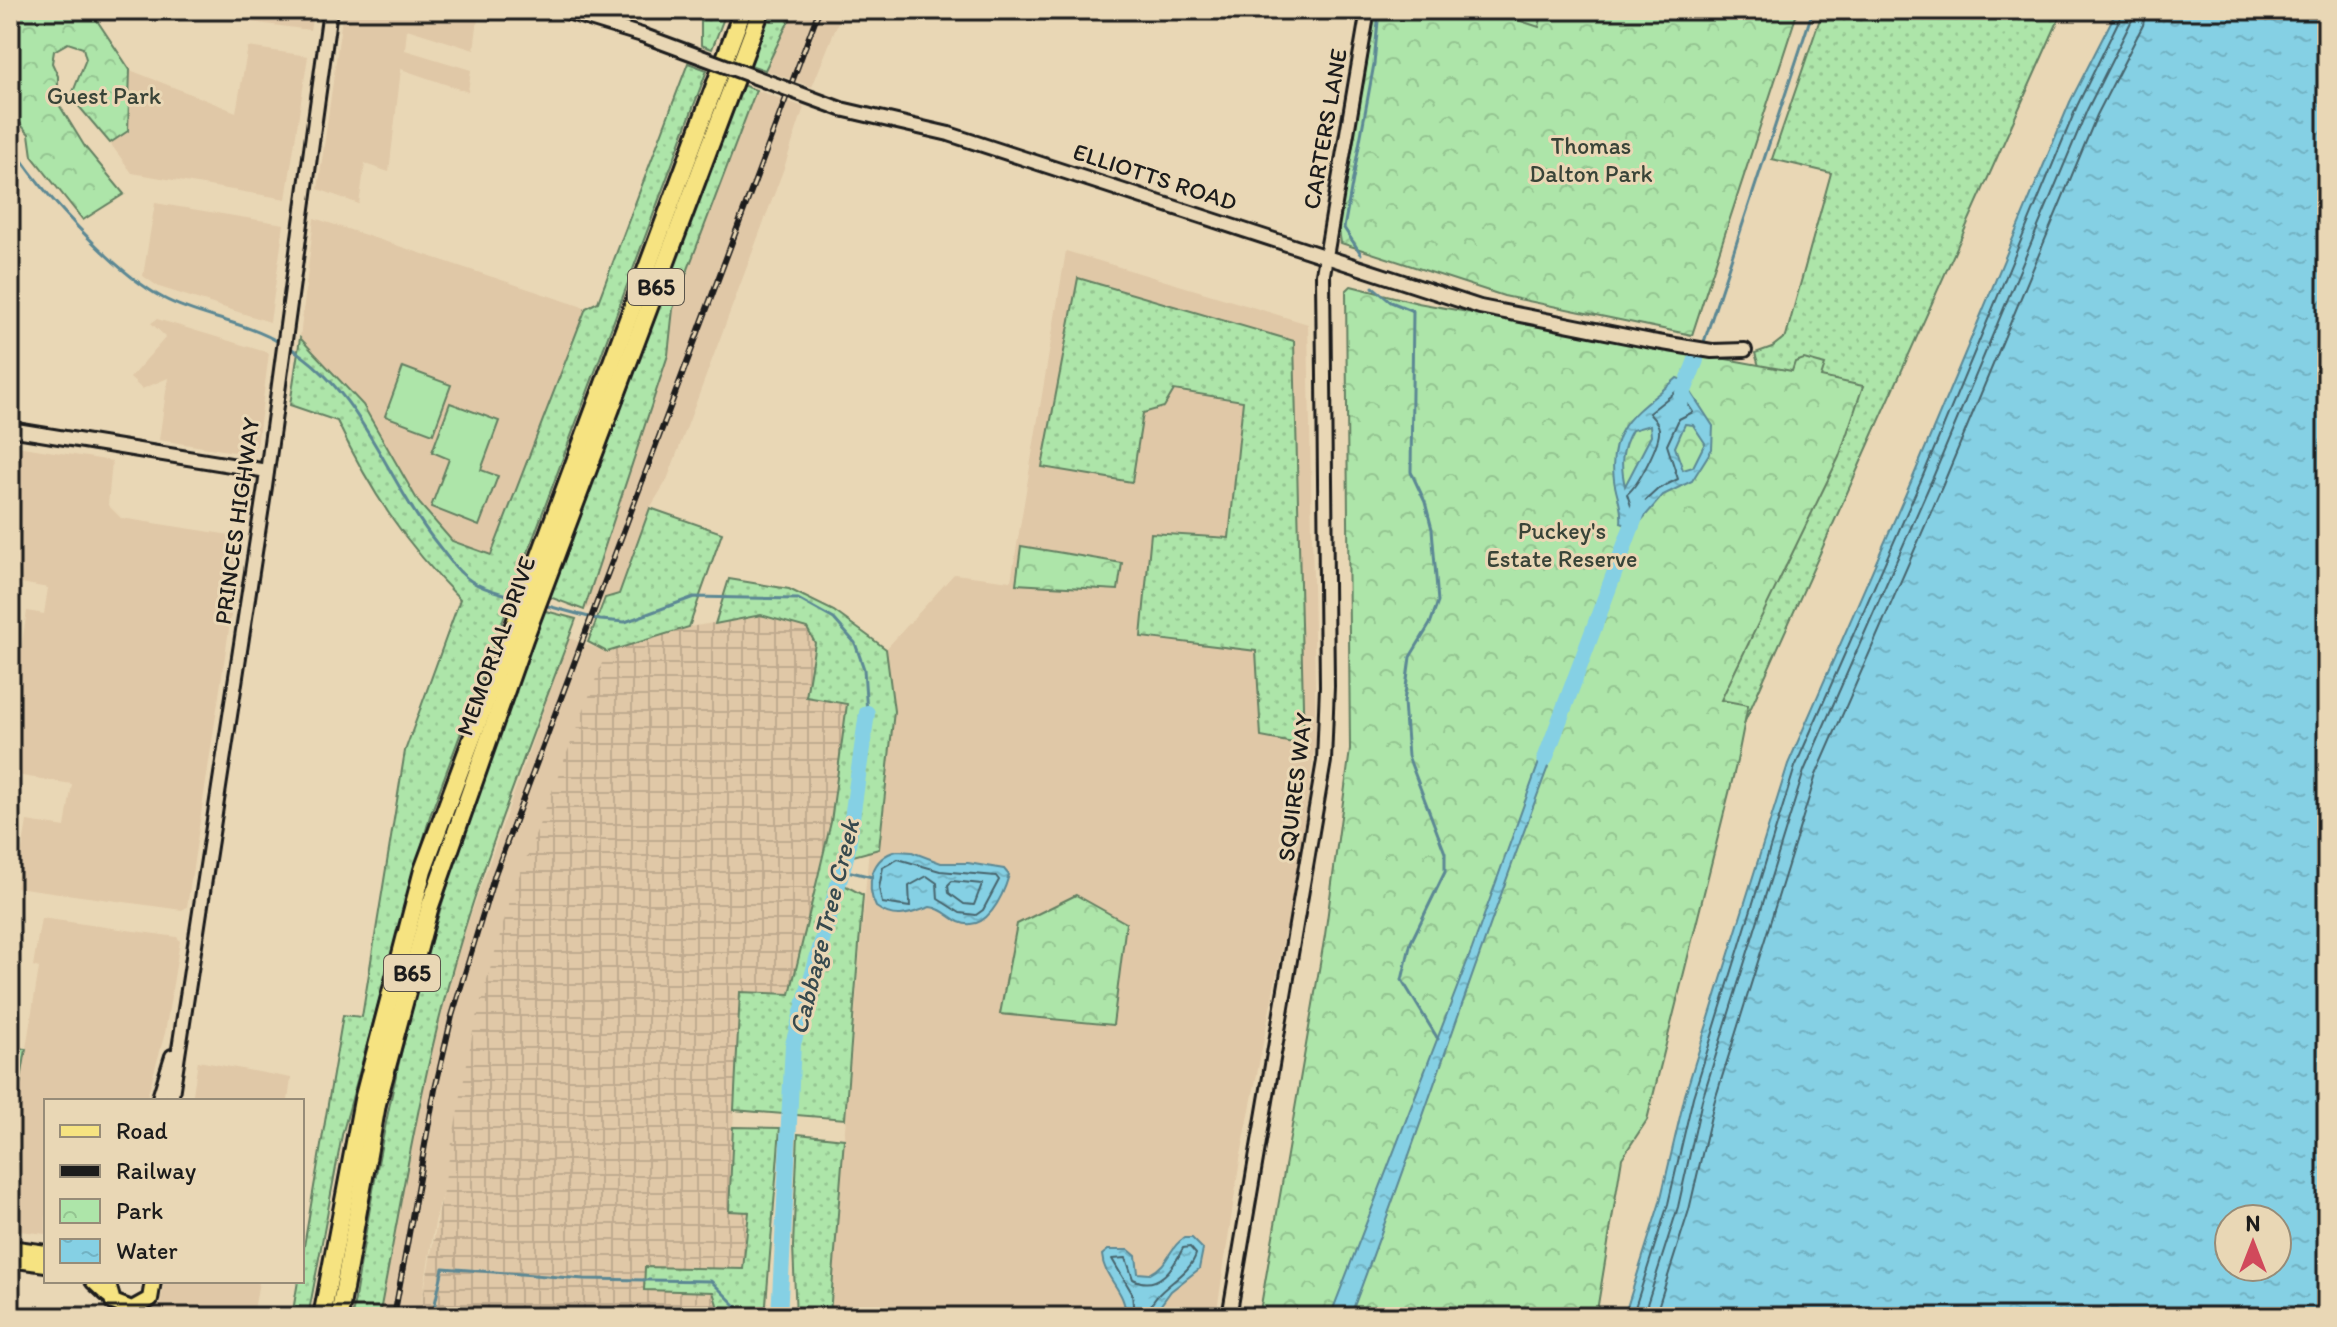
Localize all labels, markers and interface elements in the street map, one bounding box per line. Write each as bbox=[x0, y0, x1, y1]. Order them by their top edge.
street label: CARTERS LANE bbox=[1296, 46, 1353, 212]
park label: Guest Park bbox=[47, 81, 162, 110]
park label: Thomas Dalton Park bbox=[1529, 131, 1653, 188]
street label: ELLIOTTS ROAD bbox=[1070, 136, 1241, 217]
road number: B65 bbox=[628, 269, 684, 305]
street label: PRINCES HIGHWAY bbox=[208, 415, 265, 626]
park label: Puckey's Estate Reserve bbox=[1487, 516, 1637, 573]
street label: MEMORIAL DRIVE bbox=[450, 552, 541, 740]
street label: SQUIRES WAY bbox=[1271, 711, 1318, 863]
water label: Cabbage Tree Creek bbox=[782, 815, 867, 1038]
road number: B65 bbox=[384, 955, 440, 991]
legend bbox=[44, 1099, 304, 1283]
text: Road bbox=[116, 1116, 168, 1145]
text: Railway bbox=[116, 1156, 197, 1185]
text: Park bbox=[116, 1196, 163, 1225]
north arrow bbox=[2213, 1203, 2293, 1283]
text: N bbox=[2246, 1210, 2260, 1237]
text: Water bbox=[116, 1236, 178, 1265]

